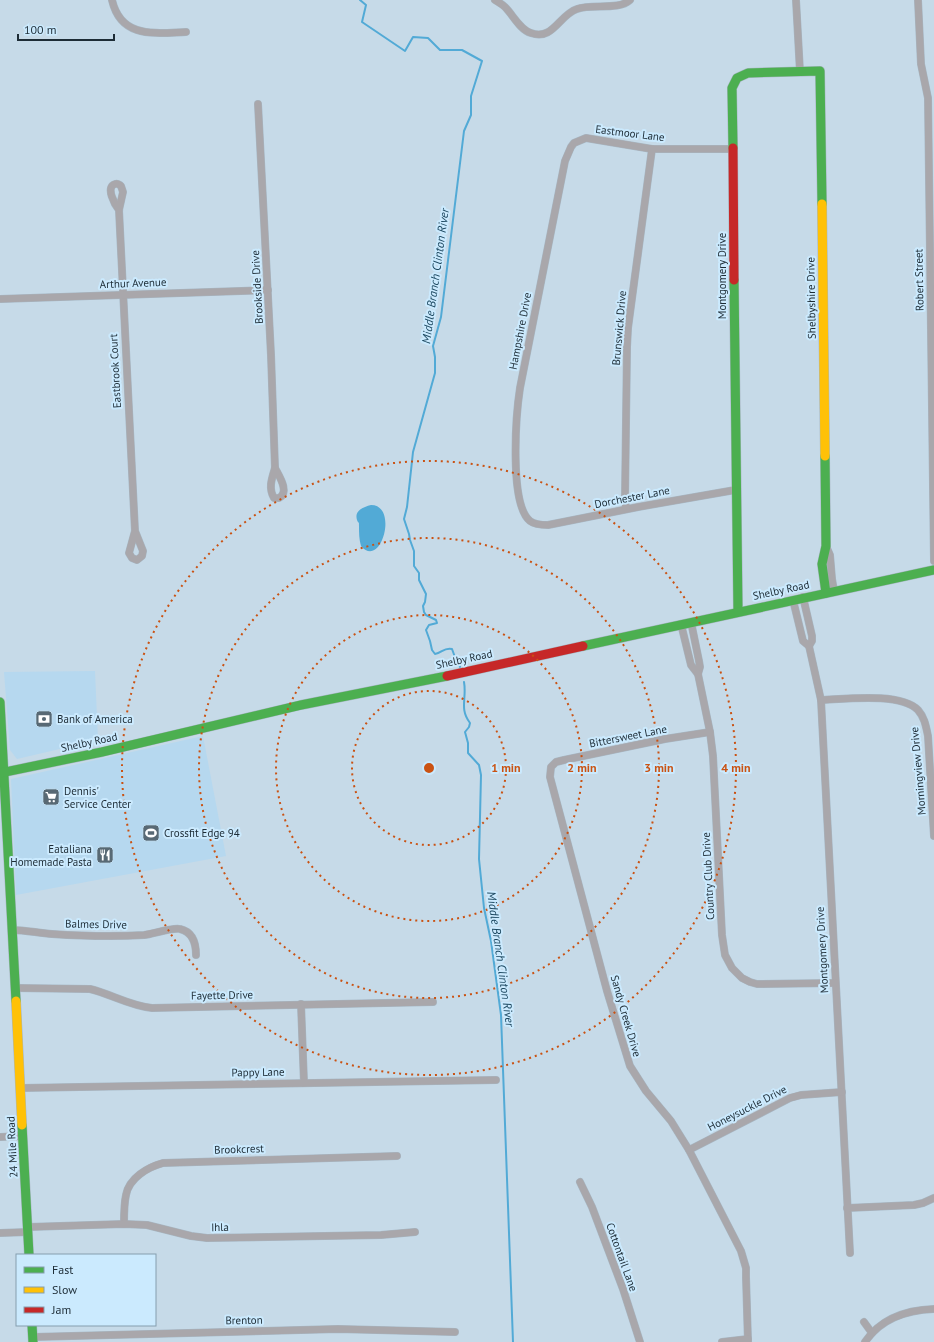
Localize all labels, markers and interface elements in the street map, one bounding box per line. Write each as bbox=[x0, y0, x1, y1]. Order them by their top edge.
scale bar bbox=[18, 16, 114, 42]
text: 100 m bbox=[24, 22, 57, 37]
street label: Eastmoor Lane bbox=[595, 122, 666, 144]
water label: Middle Branch Clinton River bbox=[418, 206, 452, 345]
street label: Montgomery Drive bbox=[715, 232, 729, 319]
street label: Robert Street bbox=[911, 248, 927, 311]
street label: Brookside Drive bbox=[248, 249, 266, 324]
street label: Shelbyshire Drive bbox=[803, 256, 819, 339]
street label: Arthur Avenue bbox=[99, 275, 167, 291]
street label: Brunswick Drive bbox=[609, 289, 629, 366]
street label: Hampshire Drive bbox=[506, 291, 534, 371]
street label: Eastbrook Court bbox=[106, 333, 124, 409]
street label: Dorchester Lane bbox=[593, 483, 671, 511]
street label: Shelby Road bbox=[751, 577, 811, 603]
street label: Shelby Road bbox=[434, 646, 494, 672]
bank icon: Bank of America bbox=[34, 709, 54, 729]
place label: Bank of America bbox=[57, 712, 133, 726]
street label: Bittersweet Lane bbox=[588, 722, 668, 750]
street label: Morningview Drive bbox=[907, 726, 929, 816]
street label: Shelby Road bbox=[59, 729, 119, 755]
text: 1 min bbox=[491, 760, 521, 775]
text: 2 min bbox=[567, 760, 597, 775]
text: 3 min bbox=[644, 760, 674, 775]
text: 4 min bbox=[721, 760, 751, 775]
centre of rings bbox=[422, 761, 436, 775]
place label: Dennis' Service Center bbox=[64, 784, 131, 811]
supermarket icon: Dennis' Service Center bbox=[41, 787, 61, 807]
sports icon: Crossfit Edge 94 bbox=[141, 823, 161, 843]
place label: Crossfit Edge 94 bbox=[164, 826, 240, 840]
street label: Country Club Drive bbox=[699, 831, 717, 920]
place label: Eataliana Homemade Pasta bbox=[10, 842, 92, 869]
restaurant icon: Eataliana Homemade Pasta bbox=[95, 845, 115, 865]
water label: Middle Branch Clinton River bbox=[484, 890, 518, 1029]
street label: Montgomery Drive bbox=[813, 906, 831, 994]
street label: Balmes Drive bbox=[65, 916, 127, 932]
street label: Sandy Creek Drive bbox=[608, 974, 644, 1059]
street label: Fayette Drive bbox=[191, 987, 254, 1003]
street label: Pappy Lane bbox=[231, 1065, 285, 1079]
street label: Honeysuckle Drive bbox=[705, 1082, 789, 1134]
street label: 24 Mile Road bbox=[3, 1116, 21, 1178]
street label: Brookcrest bbox=[214, 1141, 264, 1157]
street label: Ihla bbox=[211, 1220, 229, 1234]
street label: Cottontail Lane bbox=[603, 1221, 641, 1294]
legend bbox=[16, 1254, 156, 1326]
text: Fast bbox=[52, 1262, 73, 1277]
text: Slow bbox=[52, 1282, 77, 1297]
text: Jam bbox=[51, 1302, 71, 1317]
street label: Brenton bbox=[225, 1313, 263, 1327]

